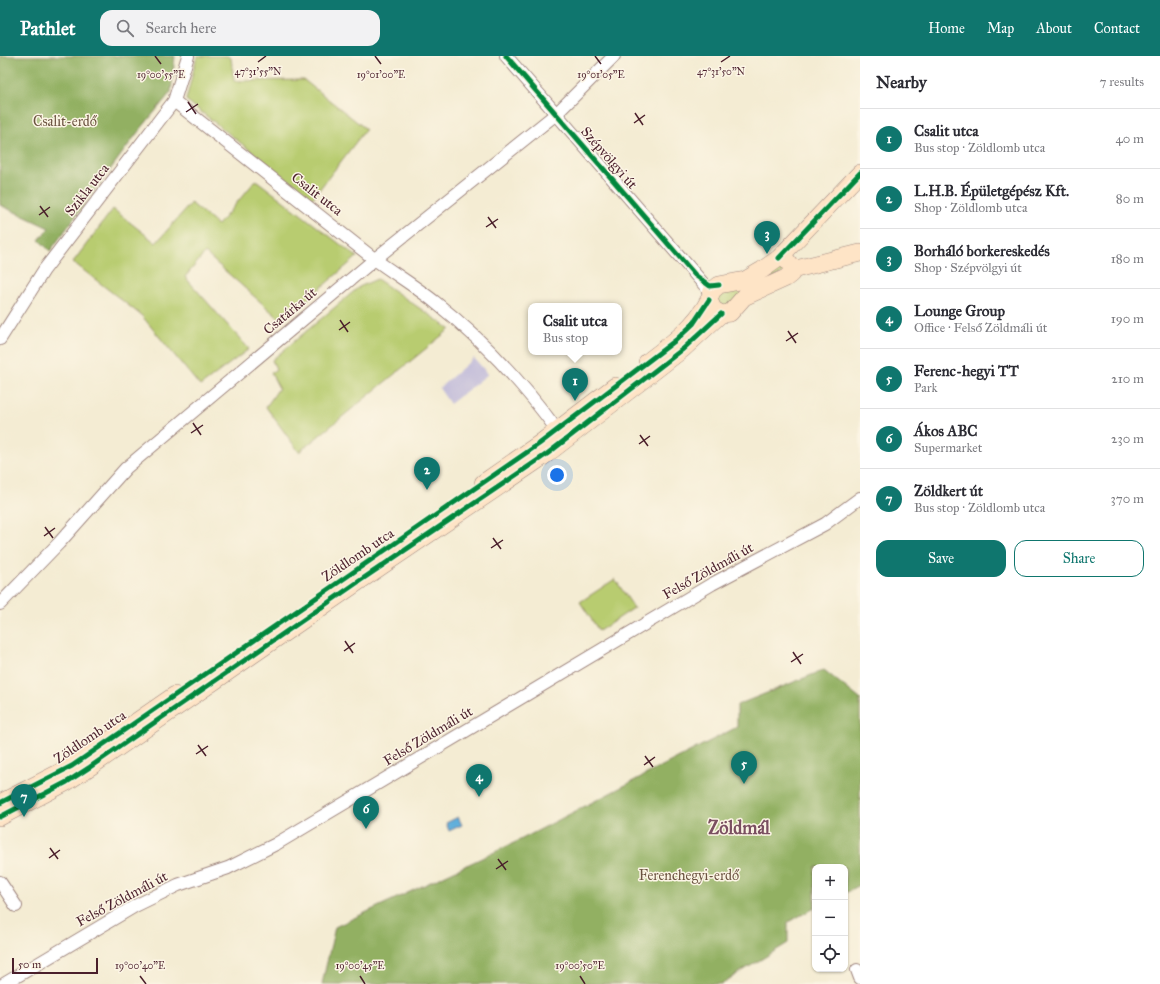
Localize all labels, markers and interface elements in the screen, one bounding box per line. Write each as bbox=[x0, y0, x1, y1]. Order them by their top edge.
search box bbox=[100, 10, 380, 46]
text: Pathlet bbox=[20, 17, 76, 40]
icon: search bbox=[114, 17, 136, 39]
text: Search here bbox=[146, 19, 217, 37]
text: Home bbox=[928, 20, 965, 37]
text: Map bbox=[987, 20, 1014, 37]
text: About bbox=[1036, 20, 1072, 37]
text: Contact bbox=[1094, 20, 1140, 37]
text: 47°31'55"N bbox=[235, 66, 282, 78]
text: 47°31'50"N bbox=[697, 66, 746, 78]
text: 19°00'55"E bbox=[137, 69, 185, 81]
text: 19°01'00"E bbox=[357, 69, 405, 81]
text: 19°01'05"E bbox=[577, 69, 625, 81]
text: Nearby bbox=[876, 72, 927, 93]
text: 7 results bbox=[1100, 74, 1144, 90]
park label: Csalit-erdő bbox=[33, 113, 98, 130]
text: Csalit utca bbox=[914, 122, 979, 140]
street label: Szépvölgyi út bbox=[577, 123, 641, 193]
text: 1 bbox=[886, 131, 892, 147]
text: 40 m bbox=[1115, 131, 1144, 147]
text: Bus stop · Zöldlomb utca bbox=[914, 140, 1045, 156]
street label: Szikla utca bbox=[61, 160, 113, 220]
street label: Csalit utca bbox=[288, 169, 346, 219]
text: L.H.B. Épületgépész Kft. bbox=[914, 182, 1069, 200]
text: 2 bbox=[886, 191, 892, 207]
text: 80 m bbox=[1116, 191, 1144, 207]
text: Shop · Zöldlomb utca bbox=[914, 200, 1028, 216]
pin: 3 bbox=[754, 221, 780, 254]
text: Borháló borkereskedés bbox=[914, 242, 1050, 260]
text: 3 bbox=[886, 251, 892, 267]
text: 180 m bbox=[1111, 251, 1144, 267]
text: Shop · Szépvölgyi út bbox=[914, 260, 1022, 276]
street label: Csatárka út bbox=[260, 284, 320, 338]
text: Lounge Group bbox=[914, 302, 1005, 320]
popup bbox=[528, 303, 622, 355]
text: 4 bbox=[885, 311, 893, 327]
text: 190 m bbox=[1111, 311, 1144, 327]
text: Csalit utca bbox=[543, 312, 607, 330]
text: Office · Felső Zöldmáli út bbox=[914, 320, 1047, 336]
text: Bus stop bbox=[543, 330, 588, 346]
text: Ferenc-hegyi TT bbox=[914, 362, 1019, 380]
pin: 1 bbox=[562, 368, 588, 401]
text: 5 bbox=[886, 371, 892, 387]
text: 210 m bbox=[1111, 371, 1144, 387]
text: Park bbox=[914, 380, 938, 396]
text: Ákos ABC bbox=[914, 422, 978, 440]
text: 6 bbox=[886, 431, 892, 447]
text: 230 m bbox=[1111, 431, 1144, 447]
text: Supermarket bbox=[914, 440, 982, 456]
pin: 2 bbox=[414, 457, 440, 490]
your location bbox=[547, 465, 567, 485]
text: Zöldkert út bbox=[914, 482, 983, 500]
text: 7 bbox=[886, 491, 892, 507]
text: 370 m bbox=[1111, 491, 1144, 507]
text: Bus stop · Zöldlomb utca bbox=[914, 500, 1045, 516]
street label: Zöldlomb utca bbox=[319, 525, 397, 585]
street label: Felső Zöldmáli út bbox=[660, 539, 756, 603]
button: Save bbox=[876, 540, 1006, 577]
button: Share bbox=[1014, 540, 1144, 577]
street label: Felső Zöldmáli út bbox=[380, 703, 476, 769]
street label: Zöldlomb utca bbox=[51, 707, 129, 767]
pin: 5 bbox=[731, 751, 757, 784]
pin: 4 bbox=[466, 764, 492, 797]
pin: 7 bbox=[11, 784, 37, 817]
pin: 6 bbox=[353, 796, 379, 829]
district label: Zöldmál bbox=[708, 817, 771, 839]
map controls bbox=[812, 864, 848, 972]
button: + bbox=[812, 864, 848, 900]
park label: Ferenchegyi-erdő bbox=[639, 867, 740, 884]
street label: Felső Zöldmáli út bbox=[73, 868, 171, 930]
button: − bbox=[812, 900, 848, 936]
button: locate bbox=[812, 936, 848, 972]
scale bar bbox=[12, 956, 98, 975]
text: 50 m bbox=[18, 958, 41, 971]
text: 19°00'40"E bbox=[115, 960, 165, 972]
text: 19°00'45"E bbox=[335, 960, 385, 972]
text: 19°00'50"E bbox=[555, 960, 605, 972]

